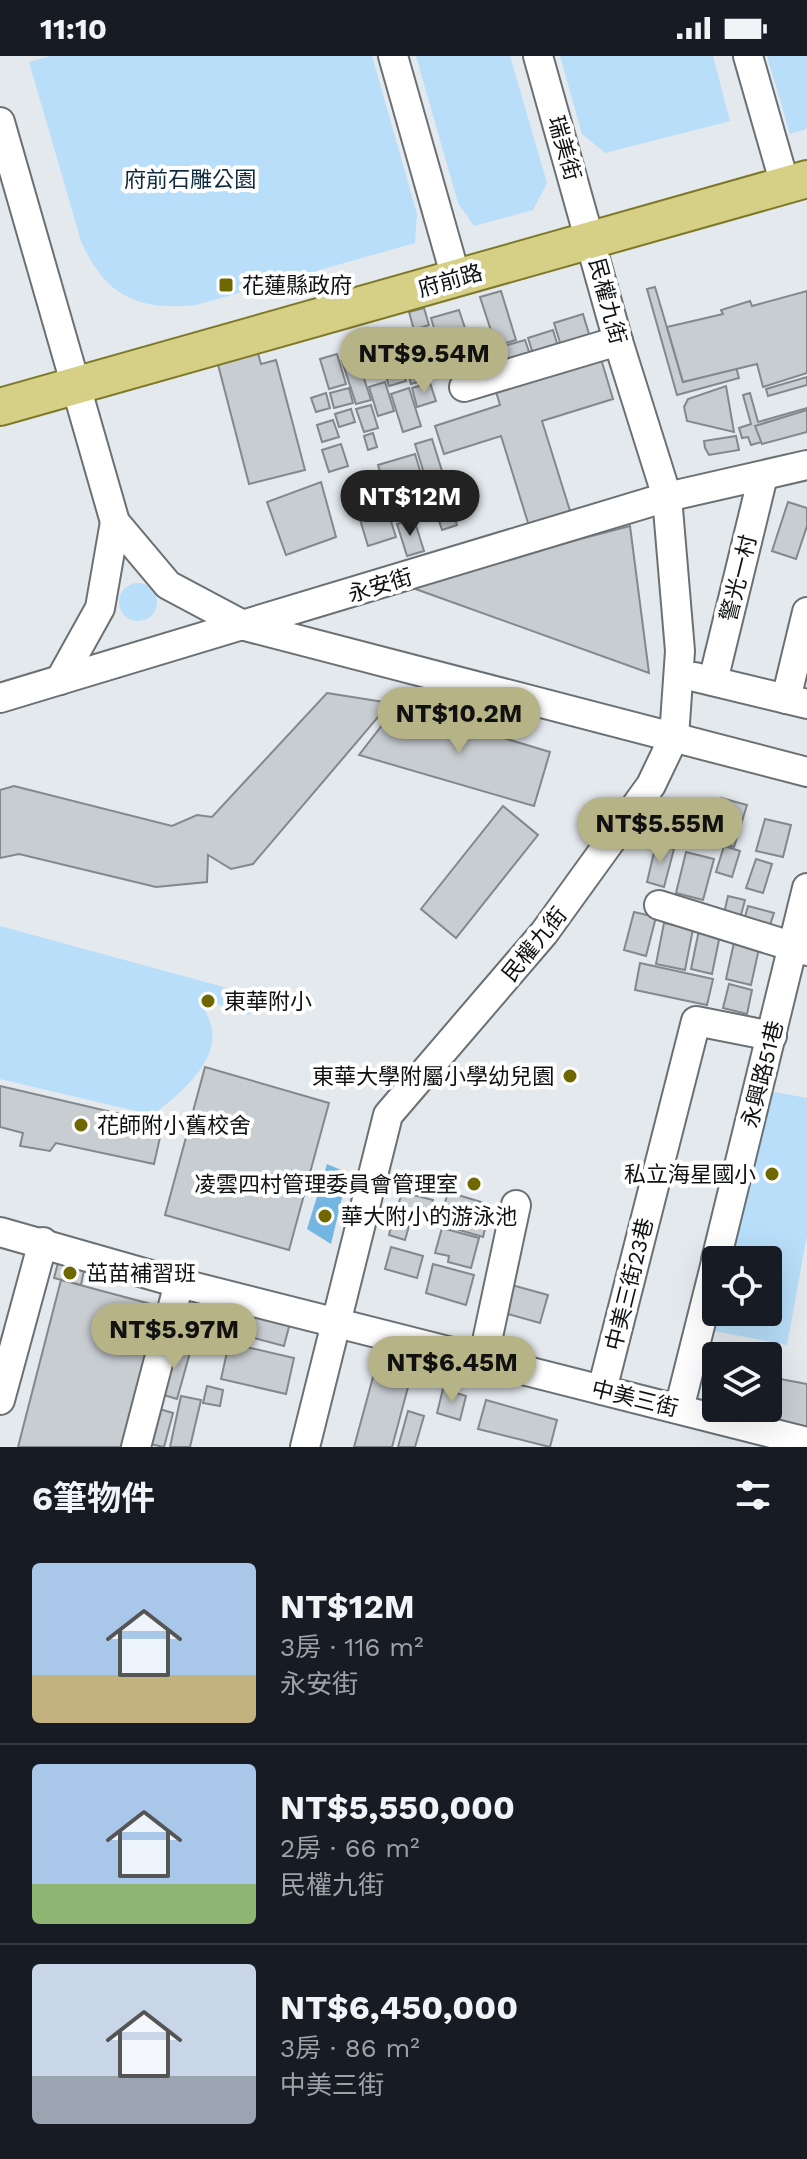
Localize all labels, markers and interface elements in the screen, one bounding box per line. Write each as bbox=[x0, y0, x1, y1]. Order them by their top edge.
text: 11:10 bbox=[40, 11, 107, 46]
street label: 瑞美街 bbox=[543, 113, 586, 183]
park label: 府前石雕公園 bbox=[124, 167, 256, 192]
street label: 民權九街 bbox=[584, 255, 631, 347]
street label: 府前路 bbox=[415, 259, 485, 302]
place label: 花蓮縣政府 bbox=[242, 273, 352, 298]
marker: 花蓮縣政府 bbox=[217, 276, 235, 294]
pin: NT$9.54M bbox=[341, 327, 507, 395]
text: NT$9.54M bbox=[358, 338, 490, 368]
pin: NT$12M bbox=[345, 470, 475, 538]
text: NT$12M bbox=[359, 481, 461, 511]
street label: 警光一村 bbox=[716, 532, 761, 624]
street label: 永安街 bbox=[345, 564, 415, 607]
pin: NT$10.2M bbox=[376, 687, 542, 755]
text: NT$10.2M bbox=[396, 698, 523, 728]
pin: NT$5.55M bbox=[577, 797, 743, 865]
text: NT$5.55M bbox=[595, 808, 725, 838]
street label: 民權九街 bbox=[497, 902, 572, 986]
place label: 東華附小 bbox=[224, 989, 312, 1014]
marker: 東華附小 bbox=[199, 992, 217, 1010]
street label: 永興路51巷 bbox=[737, 1018, 788, 1130]
place label: 東華大學附屬小學幼兒園 bbox=[312, 1064, 554, 1089]
marker: 東華大學附屬小學幼兒園 bbox=[561, 1067, 579, 1085]
place label: 花師附小舊校舍 bbox=[97, 1113, 251, 1138]
marker: 花師附小舊校舍 bbox=[72, 1116, 90, 1134]
place label: 私立海星國小 bbox=[624, 1162, 756, 1187]
marker: 私立海星國小 bbox=[763, 1165, 781, 1183]
place label: 凌雲四村管理委員會管理室 bbox=[194, 1172, 458, 1197]
marker: 凌雲四村管理委員會管理室 bbox=[465, 1175, 483, 1193]
place label: 華大附小的游泳池 bbox=[341, 1204, 517, 1229]
marker: 華大附小的游泳池 bbox=[316, 1207, 334, 1225]
street label: 中美三街23巷 bbox=[601, 1215, 658, 1353]
map controls bbox=[702, 1246, 782, 1422]
button: locate bbox=[702, 1246, 782, 1326]
place label: 茁苗補習班 bbox=[86, 1261, 196, 1286]
marker: 茁苗補習班 bbox=[61, 1264, 79, 1282]
pin: NT$5.97M bbox=[91, 1303, 257, 1371]
text: NT$5.97M bbox=[109, 1314, 239, 1344]
pin: NT$6.45M bbox=[369, 1336, 535, 1404]
button: layers bbox=[702, 1342, 782, 1422]
text: NT$6.45M bbox=[386, 1347, 518, 1377]
street label: 中美三街 bbox=[589, 1376, 681, 1421]
icon: filters bbox=[731, 1473, 775, 1517]
text: 6筆物件 bbox=[32, 1478, 155, 1518]
text: NT$12M bbox=[280, 1586, 415, 1626]
icon: home bbox=[96, 1595, 192, 1691]
text: 3房 · 116 m² bbox=[280, 1632, 423, 1662]
text: 永安街 bbox=[280, 1669, 358, 1699]
text: NT$5,550,000 bbox=[280, 1787, 515, 1827]
icon: home bbox=[96, 1796, 192, 1892]
text: 2房 · 66 m² bbox=[280, 1833, 420, 1863]
text: 民權九街 bbox=[280, 1870, 384, 1900]
text: NT$6,450,000 bbox=[280, 1987, 518, 2027]
icon: home bbox=[96, 1996, 192, 2092]
text: 3房 · 86 m² bbox=[280, 2033, 420, 2063]
text: 中美三街 bbox=[280, 2070, 384, 2100]

